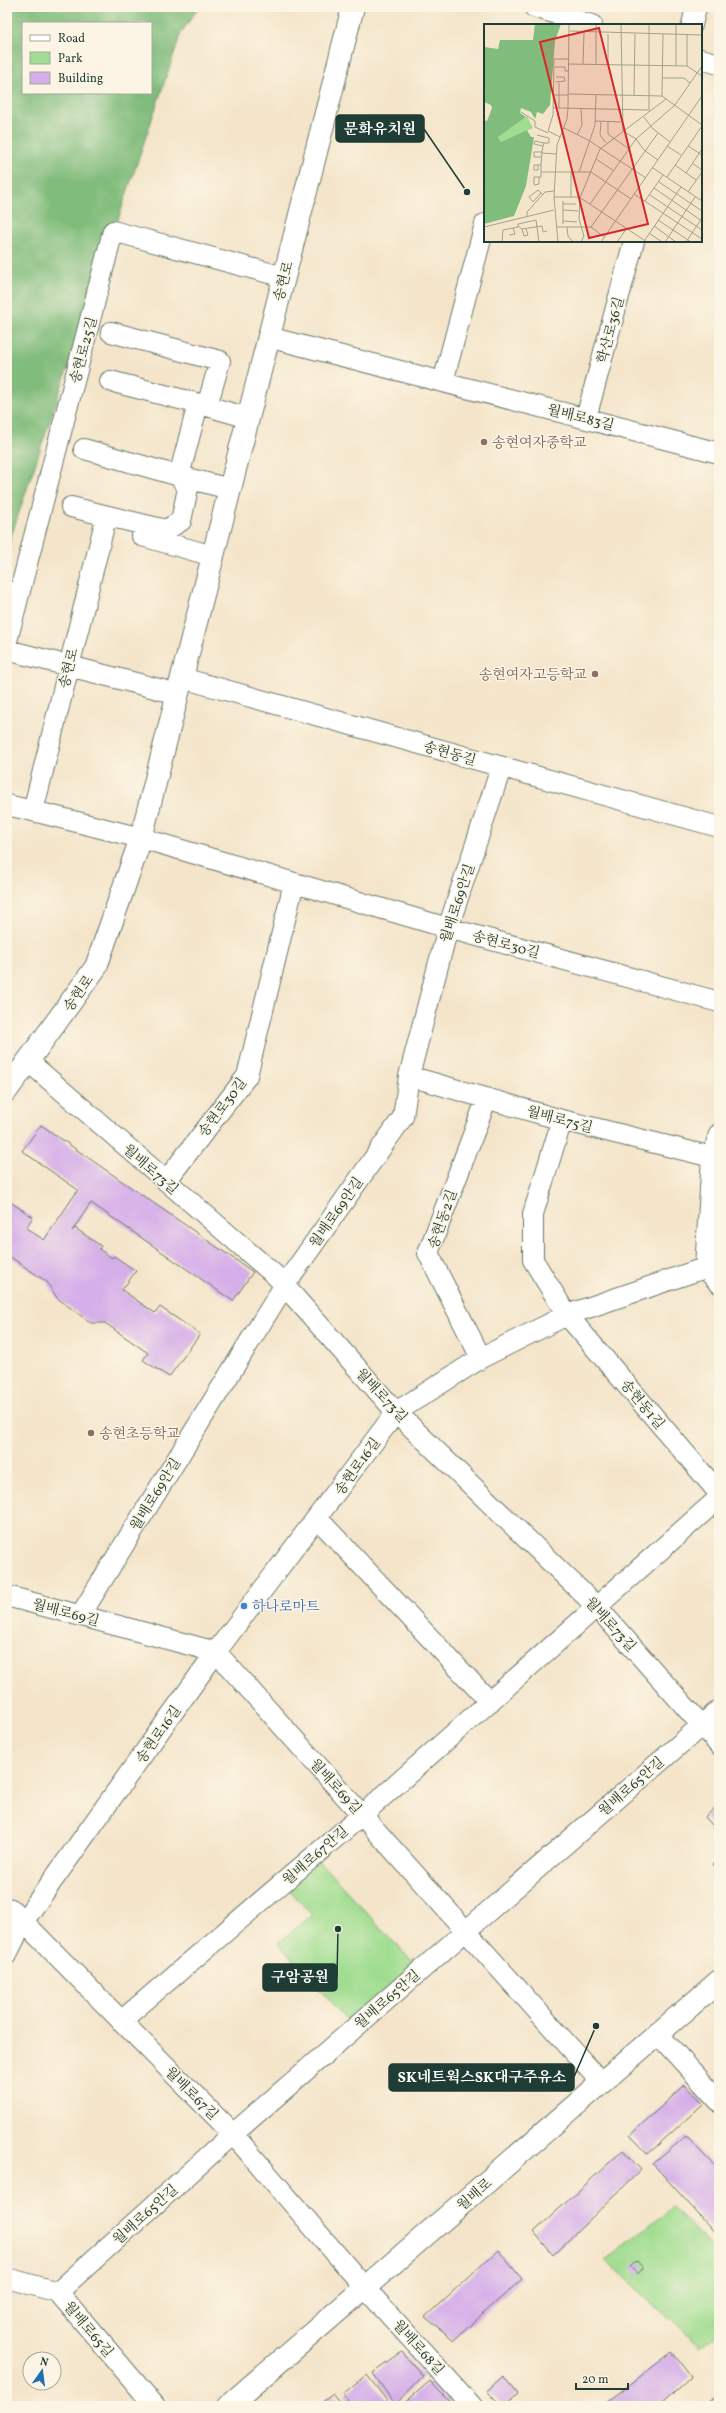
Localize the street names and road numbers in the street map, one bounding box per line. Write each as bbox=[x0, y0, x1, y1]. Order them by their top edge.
street label: 송현로 bbox=[270, 259, 299, 303]
street label: 학산로36길 bbox=[593, 295, 629, 366]
street label: 송현로25길 bbox=[66, 315, 102, 386]
street label: 월배로83길 bbox=[545, 401, 616, 436]
street label: 송현로 bbox=[55, 646, 84, 690]
street label: 송현동길 bbox=[421, 738, 478, 771]
street label: 월배로69안길 bbox=[437, 862, 480, 945]
street label: 송현로30길 bbox=[470, 927, 542, 964]
street label: 송현로 bbox=[60, 971, 99, 1016]
street label: 송현로30길 bbox=[195, 1074, 252, 1141]
street label: 월배로75길 bbox=[524, 1103, 595, 1138]
street label: 월배로73길 bbox=[118, 1141, 182, 1199]
street label: 월배로69안길 bbox=[306, 1174, 369, 1252]
street label: 송현동2길 bbox=[424, 1187, 462, 1252]
street label: 월배로73길 bbox=[351, 1365, 411, 1427]
street label: 송현동1길 bbox=[615, 1376, 668, 1434]
street label: 송현로16길 bbox=[331, 1434, 385, 1499]
street label: 월배로69안길 bbox=[126, 1455, 186, 1535]
street label: 월배로73길 bbox=[580, 1594, 640, 1656]
street label: 월배로69길 bbox=[30, 1595, 101, 1631]
street label: 송현로16길 bbox=[132, 1702, 186, 1768]
street label: 월배로65안길 bbox=[595, 1753, 669, 1821]
street label: 월배로69길 bbox=[305, 1755, 365, 1819]
street label: 월배로67안길 bbox=[279, 1822, 353, 1890]
street label: 월배로65안길 bbox=[351, 1966, 425, 2034]
street label: 월배로67길 bbox=[160, 2063, 222, 2125]
street label: 월배로 bbox=[453, 2174, 497, 2216]
street label: 월배로65안길 bbox=[109, 2181, 183, 2249]
street label: 월배로65길 bbox=[59, 2298, 117, 2362]
street label: 월배로68길 bbox=[388, 2316, 448, 2380]

